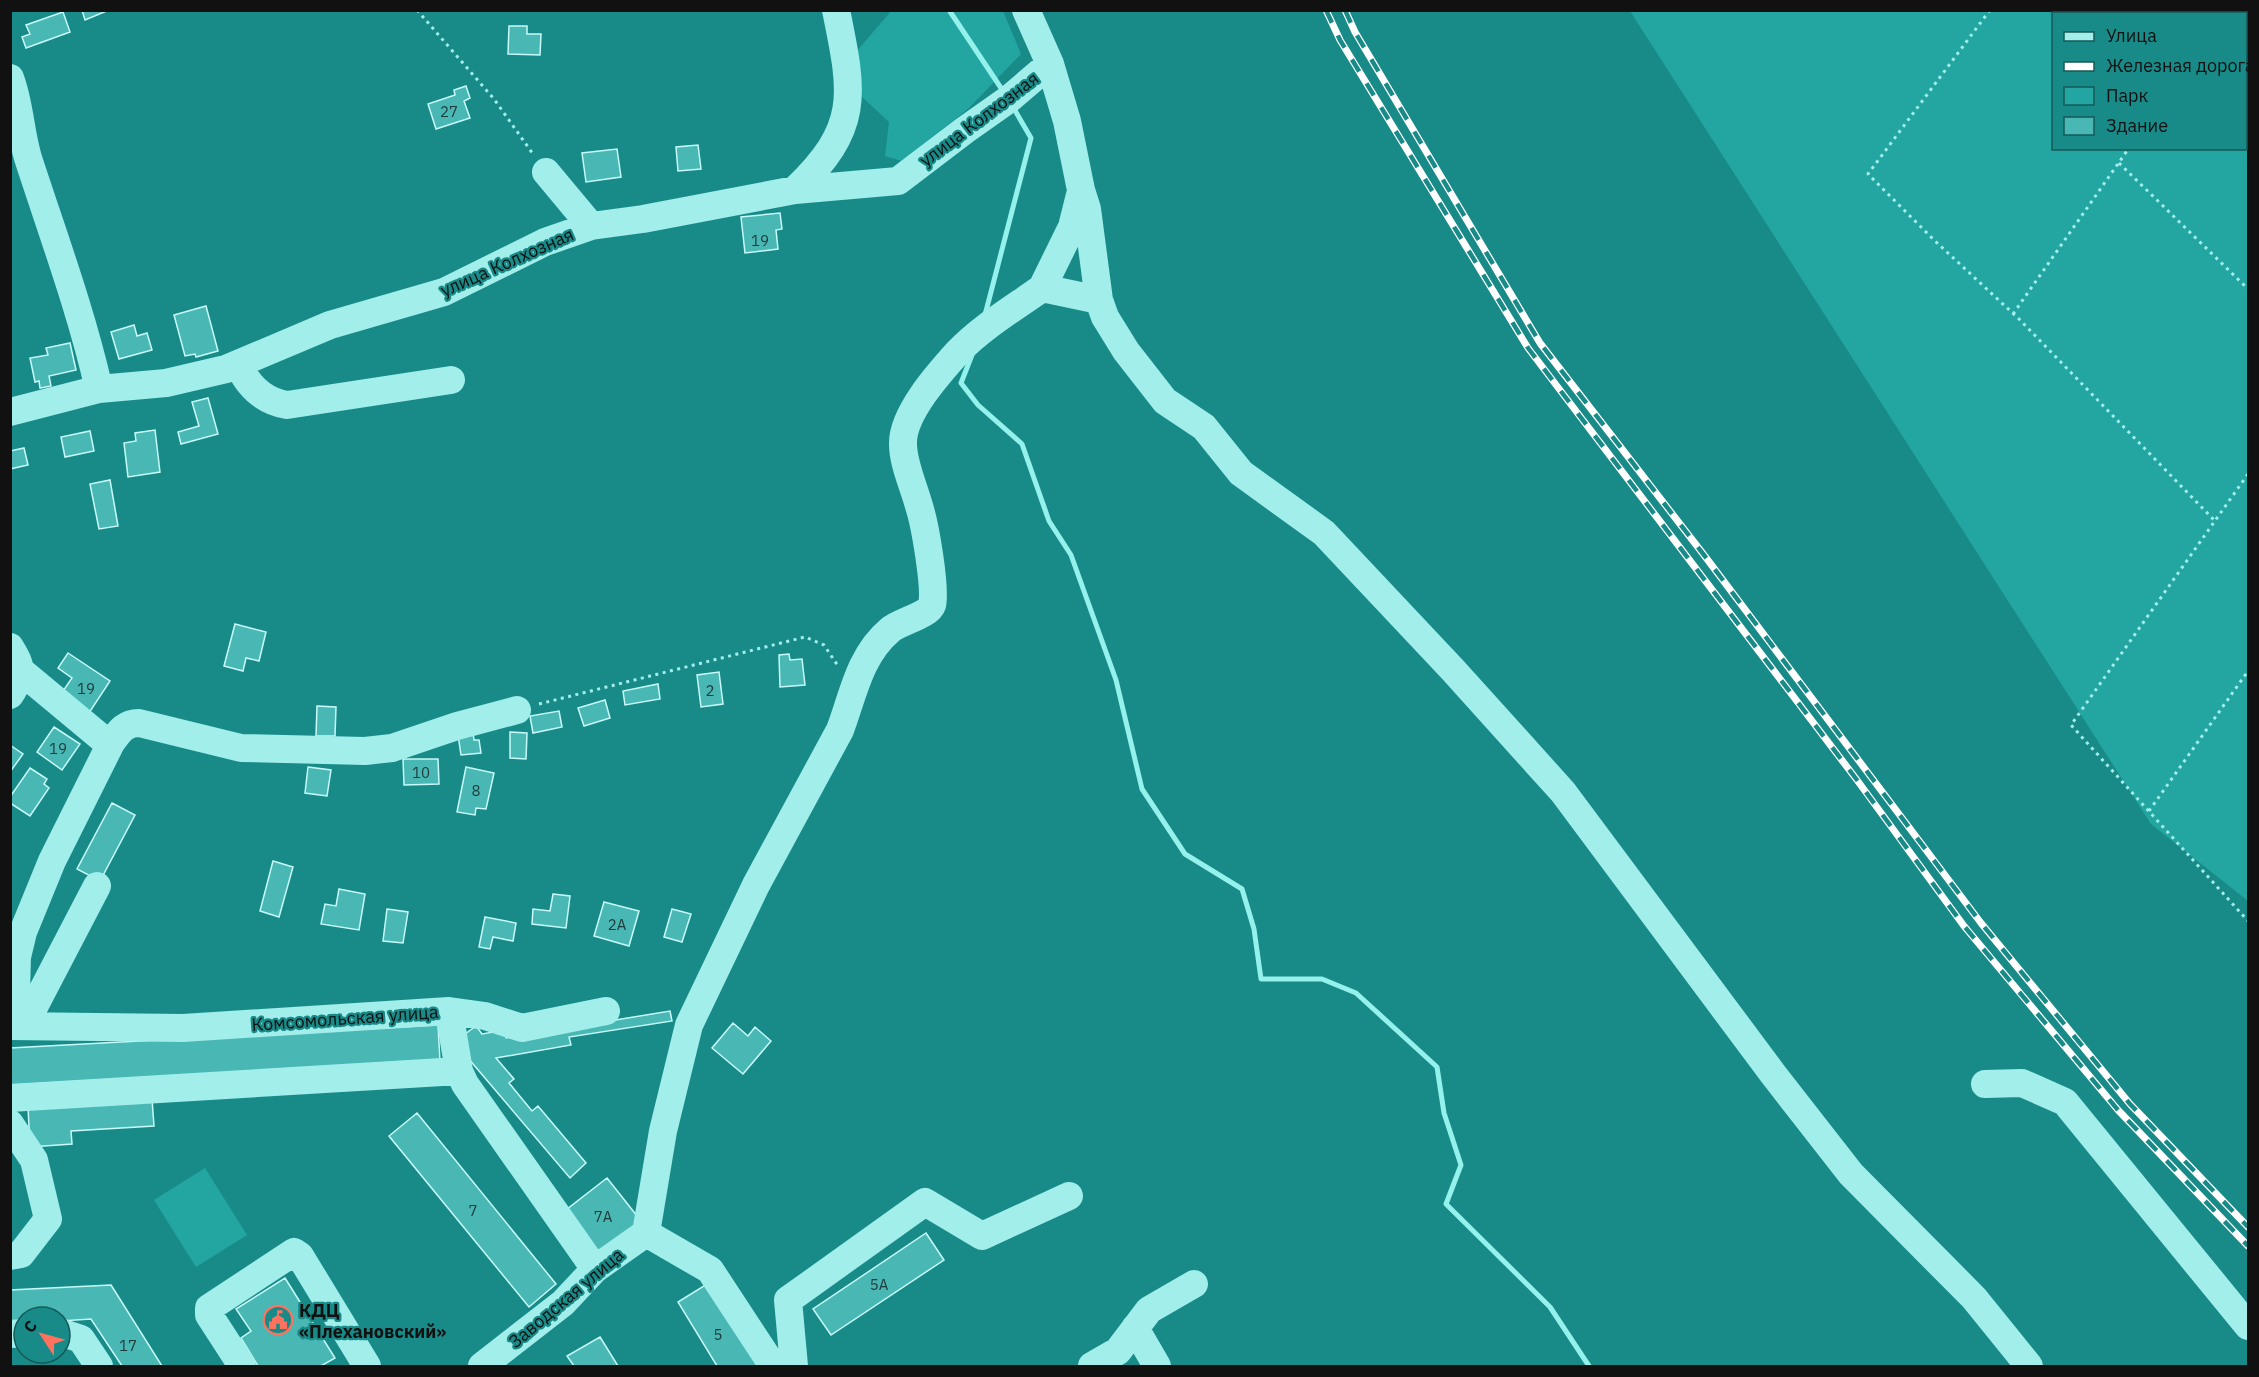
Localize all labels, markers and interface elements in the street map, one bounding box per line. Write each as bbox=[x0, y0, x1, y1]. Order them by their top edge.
legend bbox=[2052, 12, 2247, 150]
text: Улица bbox=[2106, 24, 2157, 47]
text: Железная дорога bbox=[2106, 54, 2255, 77]
street label: улица Колхозная bbox=[915, 67, 1043, 171]
text: Парк bbox=[2106, 84, 2149, 107]
house number: 27 bbox=[440, 102, 458, 121]
text: Здание bbox=[2106, 114, 2168, 137]
street label: улица Колхозная bbox=[437, 222, 577, 302]
house number: 19 bbox=[751, 231, 769, 250]
house number: 19 bbox=[77, 679, 95, 698]
house number: 2 bbox=[705, 681, 715, 700]
house number: 19 bbox=[49, 739, 67, 758]
house number: 10 bbox=[412, 763, 430, 782]
house number: 8 bbox=[471, 781, 481, 800]
house number: 2А bbox=[608, 915, 627, 934]
street label: Комсомольская улица bbox=[251, 1000, 440, 1036]
house number: 7 bbox=[468, 1201, 478, 1220]
house number: 7А bbox=[594, 1207, 613, 1226]
street label: Заводская улица bbox=[504, 1243, 629, 1353]
house number: 5А bbox=[870, 1275, 889, 1294]
place label: КДЦ «Плехановский» bbox=[299, 1299, 446, 1343]
public building icon: КДЦ «Плехановский» bbox=[262, 1304, 294, 1336]
north arrow bbox=[12, 1305, 72, 1365]
text: С bbox=[19, 1316, 41, 1336]
house number: 5 bbox=[713, 1325, 723, 1344]
house number: 17 bbox=[119, 1336, 137, 1355]

